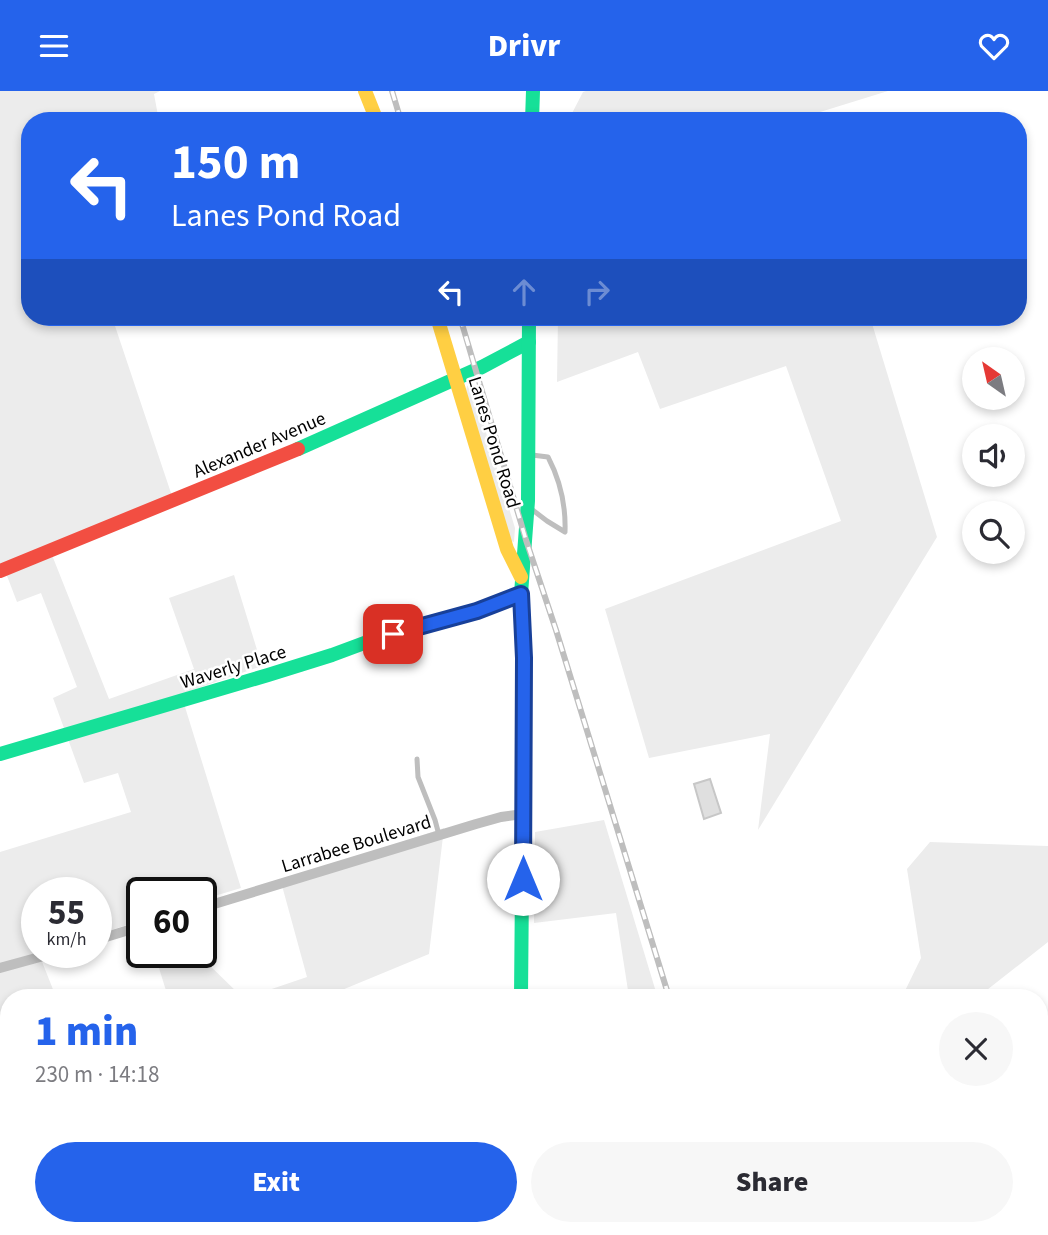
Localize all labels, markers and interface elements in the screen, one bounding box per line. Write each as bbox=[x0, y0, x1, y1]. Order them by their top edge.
text: Drivr bbox=[488, 23, 560, 69]
icon: menu bbox=[35, 27, 73, 65]
icon: heart bbox=[975, 27, 1013, 65]
text: 150 m bbox=[171, 128, 300, 198]
icon: left bbox=[56, 140, 147, 231]
text: Lanes Pond Road bbox=[171, 193, 401, 239]
icon: left bbox=[432, 273, 470, 311]
icon: ahead bbox=[505, 273, 543, 311]
icon: right bbox=[578, 273, 616, 311]
north arrow bbox=[962, 347, 1026, 409]
map controls bbox=[962, 347, 1025, 564]
street label: Lanes Pond Road bbox=[461, 373, 526, 512]
street label: Alexander Avenue bbox=[189, 405, 330, 485]
button: sound bbox=[962, 424, 1025, 487]
button: search bbox=[962, 501, 1025, 564]
pin bbox=[363, 604, 423, 664]
icon: arrive bbox=[374, 615, 412, 653]
street label: Waverly Place bbox=[177, 639, 290, 696]
street label: Larrabee Boulevard bbox=[278, 809, 435, 880]
position arrow bbox=[486, 842, 560, 916]
speed limit sign: 60 bbox=[126, 877, 217, 968]
text: 55 bbox=[48, 888, 85, 938]
text: km/h bbox=[47, 927, 86, 952]
text: 1 min bbox=[35, 1002, 138, 1062]
button: close bbox=[939, 1012, 1013, 1086]
text: 230 m · 14:18 bbox=[35, 1058, 159, 1091]
button: Exit bbox=[35, 1142, 517, 1222]
button: Share bbox=[531, 1142, 1013, 1222]

